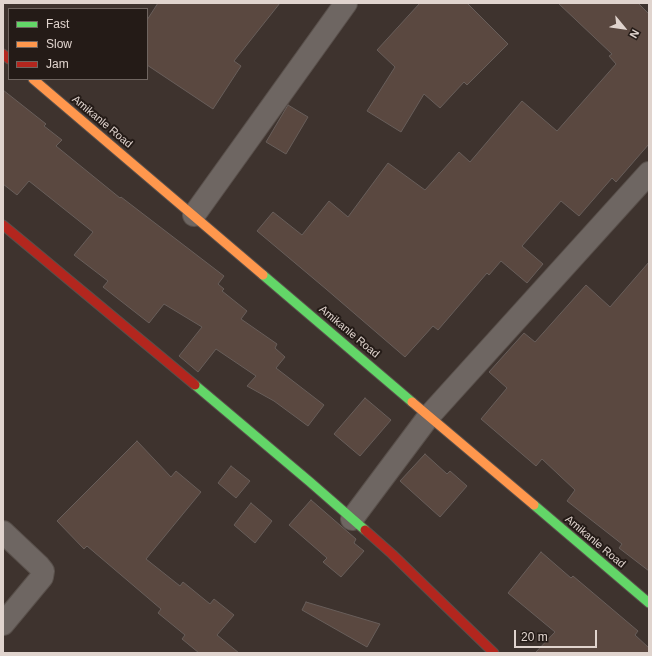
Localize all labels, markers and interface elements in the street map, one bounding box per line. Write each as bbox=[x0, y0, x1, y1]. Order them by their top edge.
legend bbox=[8, 8, 148, 80]
north arrow bbox=[604, 8, 644, 48]
text: Fast bbox=[46, 17, 69, 31]
text: N bbox=[627, 27, 642, 40]
text: Slow bbox=[46, 37, 72, 51]
text: Jam bbox=[46, 57, 69, 71]
street label: Amikanle Road bbox=[69, 93, 135, 151]
street label: Amikanle Road bbox=[316, 303, 382, 361]
street label: Amikanle Road bbox=[562, 513, 628, 571]
scale bar bbox=[516, 622, 599, 648]
text: 20 m bbox=[521, 630, 548, 644]

